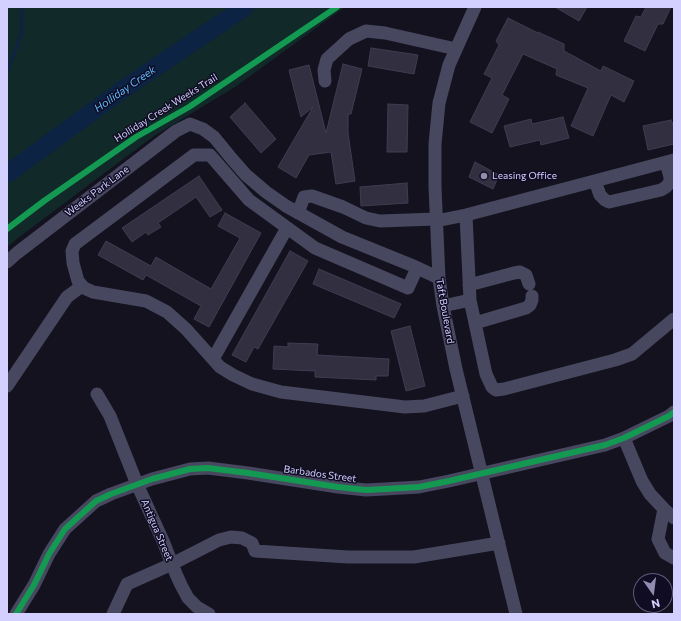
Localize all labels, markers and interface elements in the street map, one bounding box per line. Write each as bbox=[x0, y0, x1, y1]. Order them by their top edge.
water label: Holliday Creek bbox=[92, 63, 158, 115]
street label: Holliday Creek Weeks Trail bbox=[112, 71, 220, 145]
street label: Weeks Park Lane bbox=[63, 163, 131, 219]
place label: Leasing Office bbox=[492, 170, 557, 182]
marker: Leasing Office bbox=[479, 171, 489, 181]
street label: Taft Boulevard bbox=[433, 277, 457, 345]
street label: Barbados Street bbox=[283, 463, 357, 485]
street label: Antigua Street bbox=[139, 497, 175, 563]
north arrow bbox=[633, 573, 673, 613]
text: N bbox=[650, 597, 661, 611]

